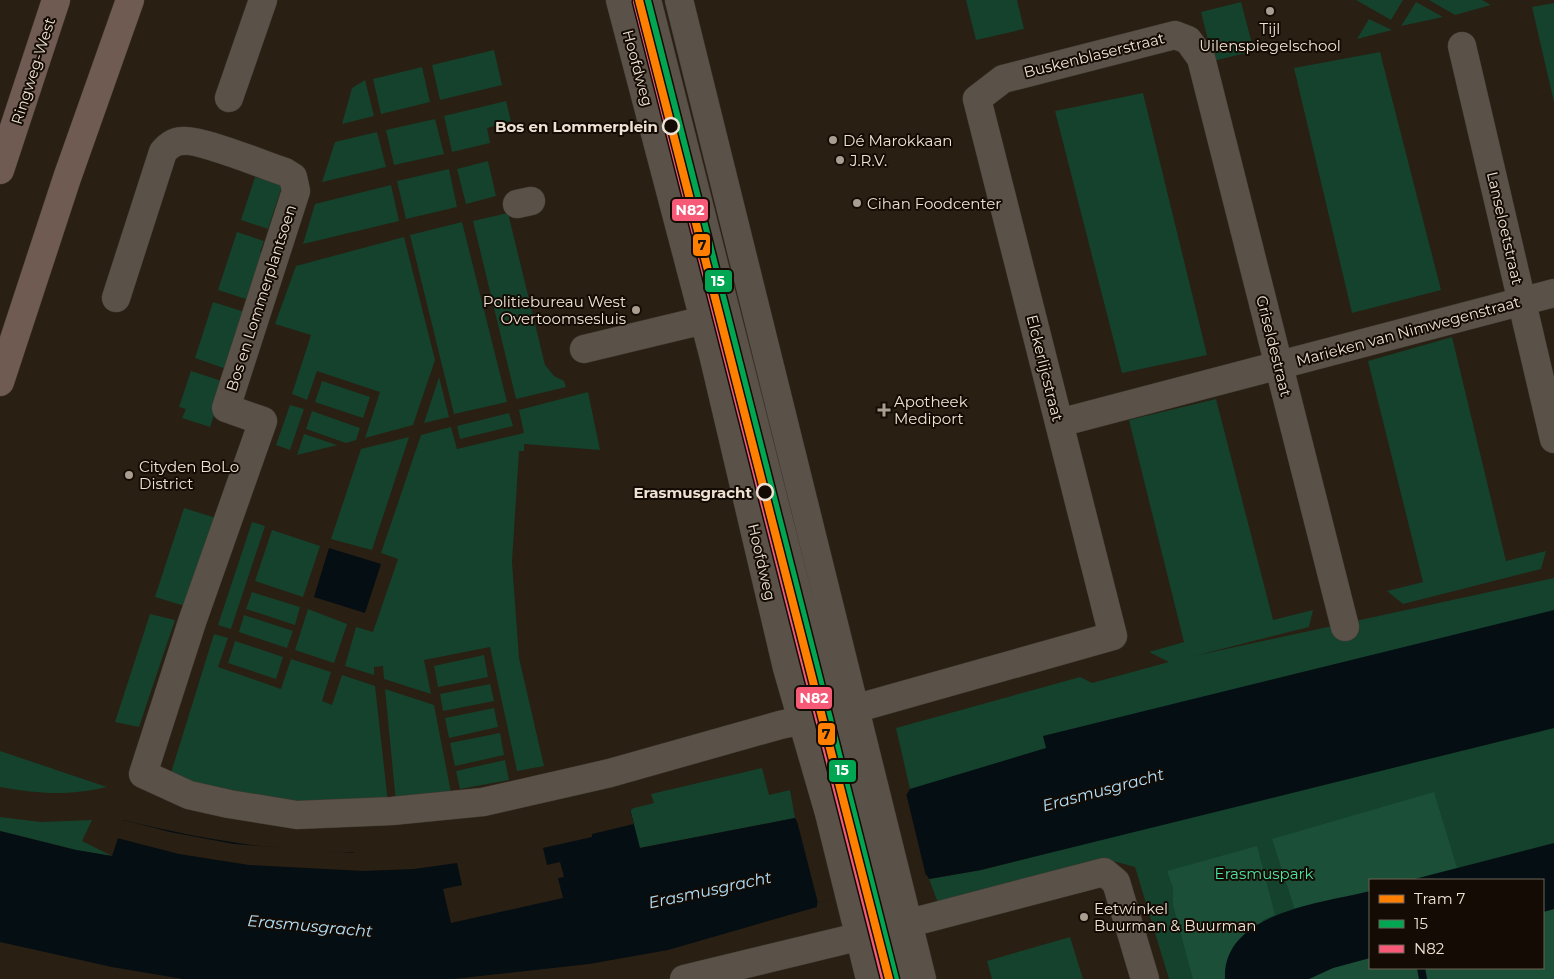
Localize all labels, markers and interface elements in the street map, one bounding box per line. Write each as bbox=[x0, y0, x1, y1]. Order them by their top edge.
marker: Tijl Uilenspiegelschool bbox=[1264, 5, 1276, 17]
street label: Ringweg-West bbox=[7, 15, 59, 127]
place label: Tijl Uilenspiegelschool bbox=[1199, 19, 1341, 55]
street label: Hoofdweg bbox=[619, 28, 657, 108]
street label: Buskenblaserstraat bbox=[1022, 28, 1166, 82]
place label: Bos en Lommerplein bbox=[495, 117, 658, 136]
marker: Bos en Lommerplein bbox=[662, 117, 680, 135]
place label: Dé Marokkaan bbox=[843, 131, 952, 150]
marker: Dé Marokkaan bbox=[827, 134, 839, 146]
place label: J.R.V. bbox=[849, 151, 887, 170]
marker: J.R.V. bbox=[834, 154, 846, 166]
street label: Lanseloetstraat bbox=[1483, 170, 1527, 286]
place label: Cihan Foodcenter bbox=[867, 194, 1001, 213]
marker: Cihan Foodcenter bbox=[851, 197, 863, 209]
line badge: N82 bbox=[671, 198, 709, 222]
text: N82 bbox=[676, 201, 704, 219]
street label: Bos en Lommerplantsoen bbox=[222, 202, 300, 394]
line badge: 7 bbox=[692, 233, 711, 257]
text: 7 bbox=[698, 236, 707, 254]
line badge: 15 bbox=[704, 269, 733, 293]
text: 15 bbox=[711, 272, 725, 290]
place label: Politiebureau West Overtoomsesluis bbox=[483, 292, 626, 328]
street label: Marieken van Nimwegenstraat bbox=[1294, 292, 1522, 370]
street label: Griseldestraat bbox=[1252, 293, 1296, 399]
marker: Politiebureau West Overtoomsesluis bbox=[630, 304, 642, 316]
street label: Elckerlijcstraat bbox=[1023, 313, 1067, 423]
place label: Apotheek Mediport bbox=[894, 392, 968, 428]
marker: Apotheek Mediport bbox=[878, 404, 890, 416]
place label: Cityden BoLo District bbox=[139, 457, 239, 493]
marker: Cityden BoLo District bbox=[123, 469, 135, 481]
place label: Erasmusgracht bbox=[633, 483, 752, 502]
marker: Erasmusgracht bbox=[756, 483, 774, 501]
street label: Hoofdweg bbox=[744, 522, 780, 602]
line badge: N82 bbox=[795, 686, 833, 710]
text: N82 bbox=[800, 689, 828, 707]
line badge: 7 bbox=[817, 722, 836, 746]
text: 7 bbox=[822, 725, 831, 743]
line badge: 15 bbox=[828, 759, 857, 783]
text: 15 bbox=[835, 761, 849, 779]
water label: Erasmusgracht bbox=[1040, 764, 1166, 815]
park label: Erasmuspark bbox=[1215, 864, 1313, 883]
water label: Erasmusgracht bbox=[647, 868, 774, 912]
legend bbox=[1369, 879, 1544, 969]
text: Tram 7 bbox=[1414, 889, 1466, 908]
place label: Eetwinkel Buurman & Buurman bbox=[1094, 899, 1256, 935]
water label: Erasmusgracht bbox=[247, 911, 374, 941]
marker: Eetwinkel Buurman & Buurman bbox=[1078, 911, 1090, 923]
text: 15 bbox=[1414, 914, 1428, 933]
text: N82 bbox=[1414, 939, 1444, 958]

